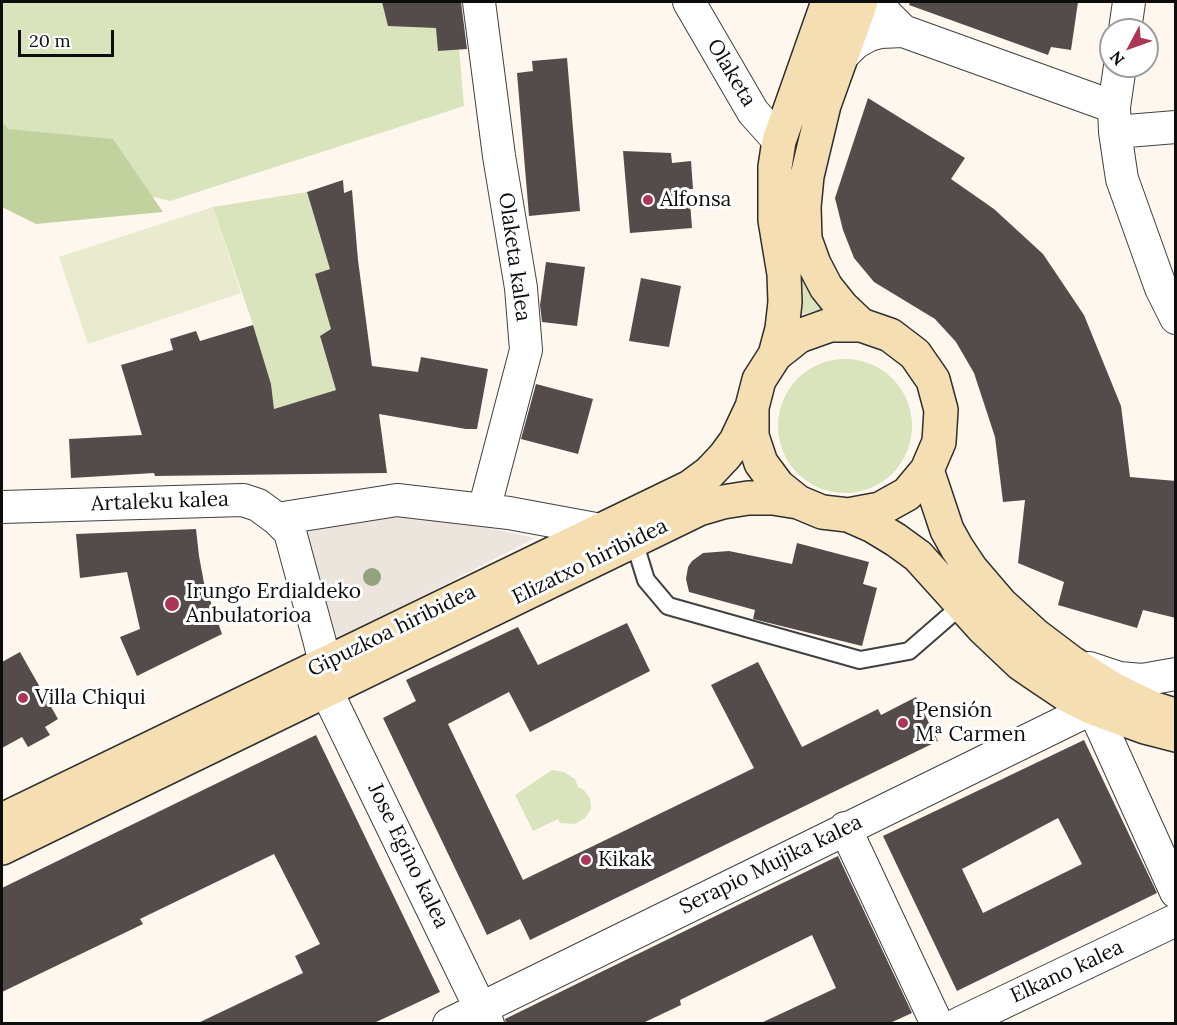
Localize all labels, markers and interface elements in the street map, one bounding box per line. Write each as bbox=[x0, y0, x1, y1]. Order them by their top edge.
scale bar bbox=[21, 18, 117, 56]
north arrow bbox=[1099, 18, 1159, 78]
text: 20 m bbox=[29, 29, 71, 52]
street label: Olaketa bbox=[701, 35, 761, 111]
text: N bbox=[1105, 47, 1129, 70]
place label: Alfonsa bbox=[660, 187, 731, 213]
street label: Olaketa kalea bbox=[492, 191, 536, 323]
marker: Alfonsa bbox=[641, 193, 655, 207]
street label: Artaleku kalea bbox=[91, 487, 229, 517]
street label: Elizatxo hiribidea bbox=[508, 513, 672, 611]
place label: Irungo Erdialdeko Anbulatorioa bbox=[186, 579, 361, 629]
street label: Gipuzkoa hiribidea bbox=[304, 579, 480, 683]
marker: Irungo Erdialdeko Anbulatorioa bbox=[163, 595, 181, 613]
place label: Villa Chiqui bbox=[35, 685, 146, 711]
marker: Villa Chiqui bbox=[16, 691, 30, 705]
place label: Pensión Mª Carmen bbox=[915, 698, 1026, 748]
marker: Pensión Mª Carmen bbox=[896, 716, 910, 730]
street label: Jose Egino kalea bbox=[362, 779, 454, 933]
street label: Serapio Mujika kalea bbox=[676, 810, 866, 920]
place label: Kikak bbox=[598, 847, 652, 873]
marker: Kikak bbox=[579, 853, 593, 867]
street label: Elkano kalea bbox=[1007, 935, 1127, 1009]

